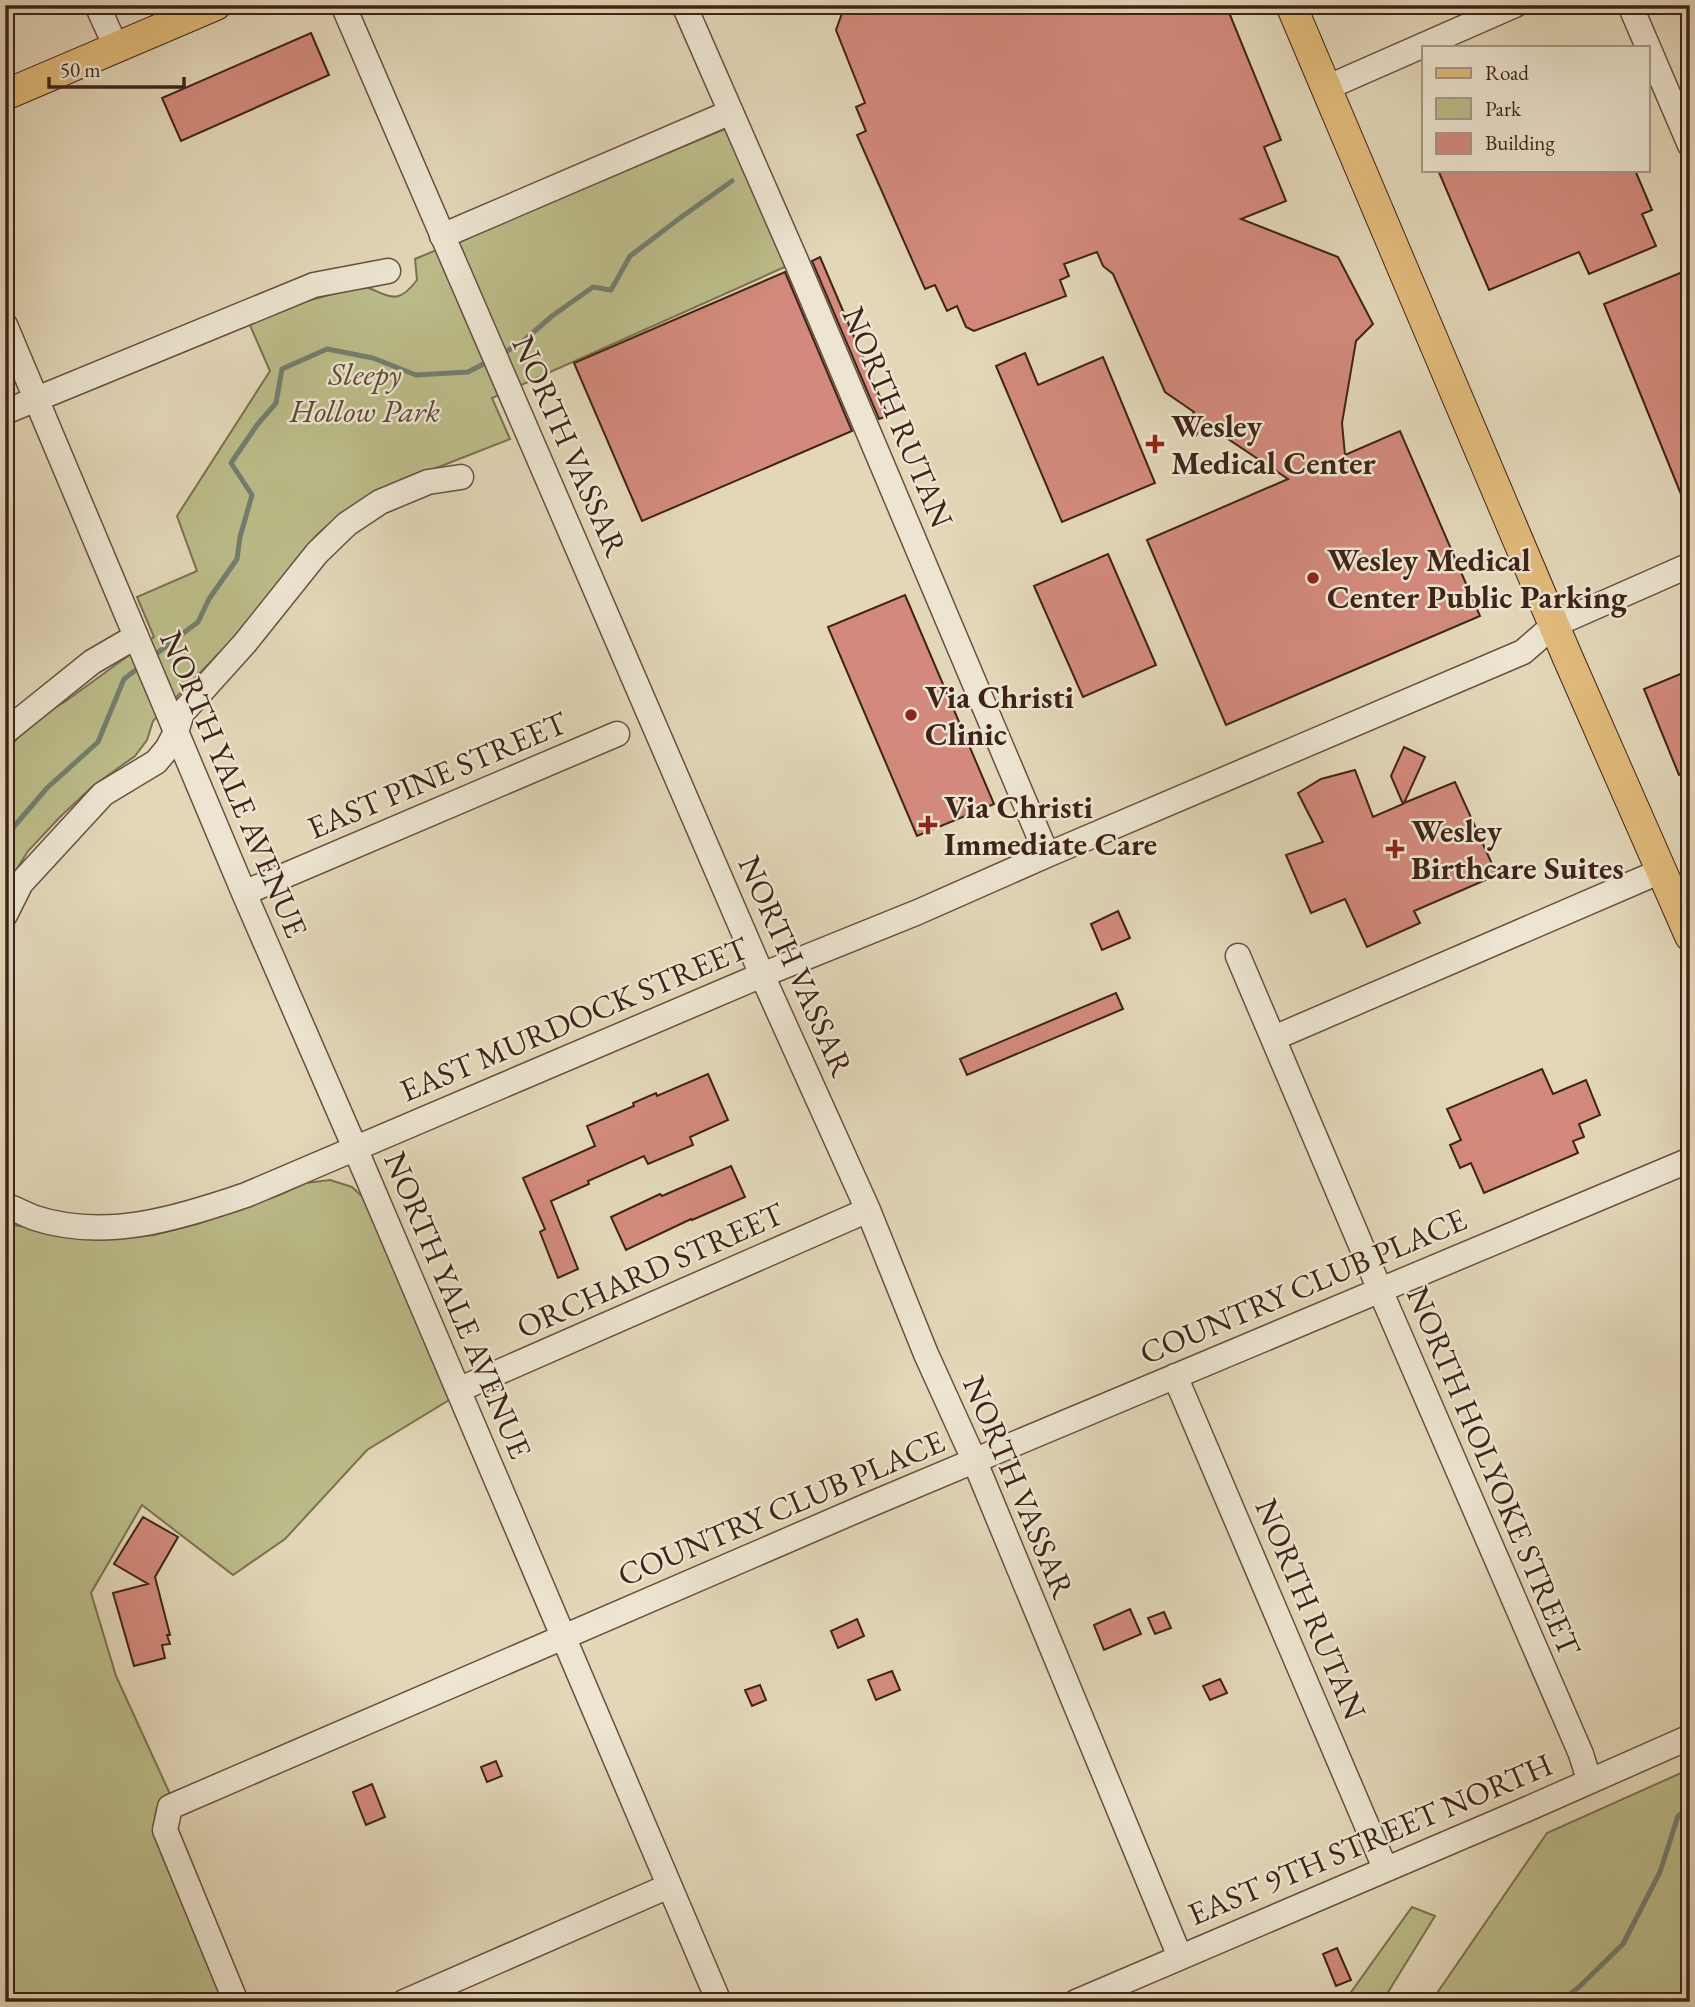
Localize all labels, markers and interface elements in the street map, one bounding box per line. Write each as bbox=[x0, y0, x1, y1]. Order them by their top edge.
scale bar bbox=[49, 46, 184, 90]
legend bbox=[1422, 46, 1650, 172]
text: 50 m bbox=[60, 56, 101, 83]
text: Road bbox=[1485, 59, 1529, 86]
text: Park bbox=[1485, 95, 1522, 122]
text: Building bbox=[1485, 129, 1555, 156]
street label: NORTH RUTAN bbox=[833, 300, 964, 534]
street label: NORTH VASSAR bbox=[503, 329, 638, 563]
park label: Sleepy Hollow Park bbox=[289, 353, 441, 432]
place label: Wesley Medical Center bbox=[1171, 405, 1376, 484]
marker: Wesley Medical Center bbox=[1145, 434, 1165, 454]
place label: Wesley Medical Center Public Parking bbox=[1327, 539, 1628, 618]
marker: Wesley Medical Center Public Parking bbox=[1305, 570, 1321, 586]
street label: NORTH YALE AVENUE bbox=[150, 624, 318, 944]
place label: Via Christi Clinic bbox=[925, 676, 1075, 755]
street label: EAST PINE STREET bbox=[301, 701, 574, 849]
marker: Via Christi Clinic bbox=[903, 707, 919, 723]
place label: Via Christi Immediate Care bbox=[944, 786, 1157, 865]
place label: Wesley Birthcare Suites bbox=[1411, 810, 1624, 889]
marker: Via Christi Immediate Care bbox=[918, 815, 938, 835]
marker: Wesley Birthcare Suites bbox=[1385, 839, 1405, 859]
street label: NORTH VASSAR bbox=[729, 849, 864, 1083]
street label: EAST MURDOCK STREET bbox=[394, 926, 755, 1111]
street label: NORTH YALE AVENUE bbox=[374, 1145, 542, 1465]
street label: ORCHARD STREET bbox=[510, 1192, 791, 1348]
street label: COUNTRY CLUB PLACE bbox=[1133, 1198, 1473, 1374]
street label: NORTH HOLYOKE STREET bbox=[1397, 1280, 1591, 1663]
street label: NORTH VASSAR bbox=[953, 1370, 1085, 1605]
street label: COUNTRY CLUB PLACE bbox=[611, 1420, 951, 1596]
street label: NORTH RUTAN bbox=[1246, 1492, 1377, 1726]
street label: EAST 9TH STREET NORTH bbox=[1181, 1743, 1559, 1935]

